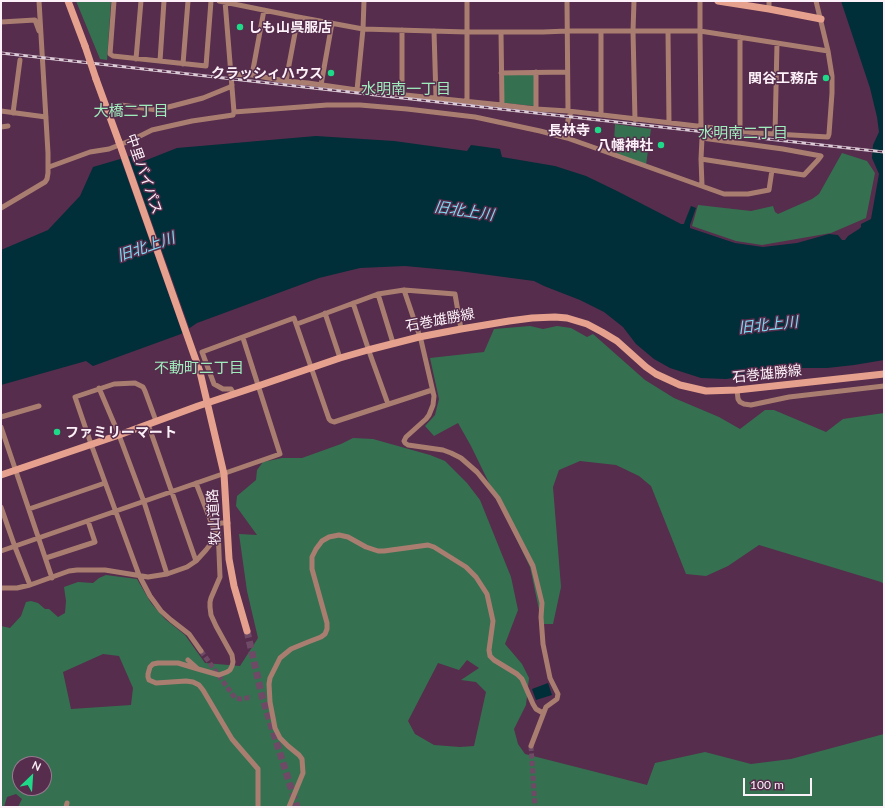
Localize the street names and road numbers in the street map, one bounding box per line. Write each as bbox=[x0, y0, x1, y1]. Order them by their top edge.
street label: 中里バイパス bbox=[122, 132, 166, 216]
street label: 石巻雄勝線 bbox=[404, 305, 476, 335]
street label: 石巻雄勝線 bbox=[731, 362, 803, 386]
street label: 牧山道路 bbox=[204, 489, 224, 545]

